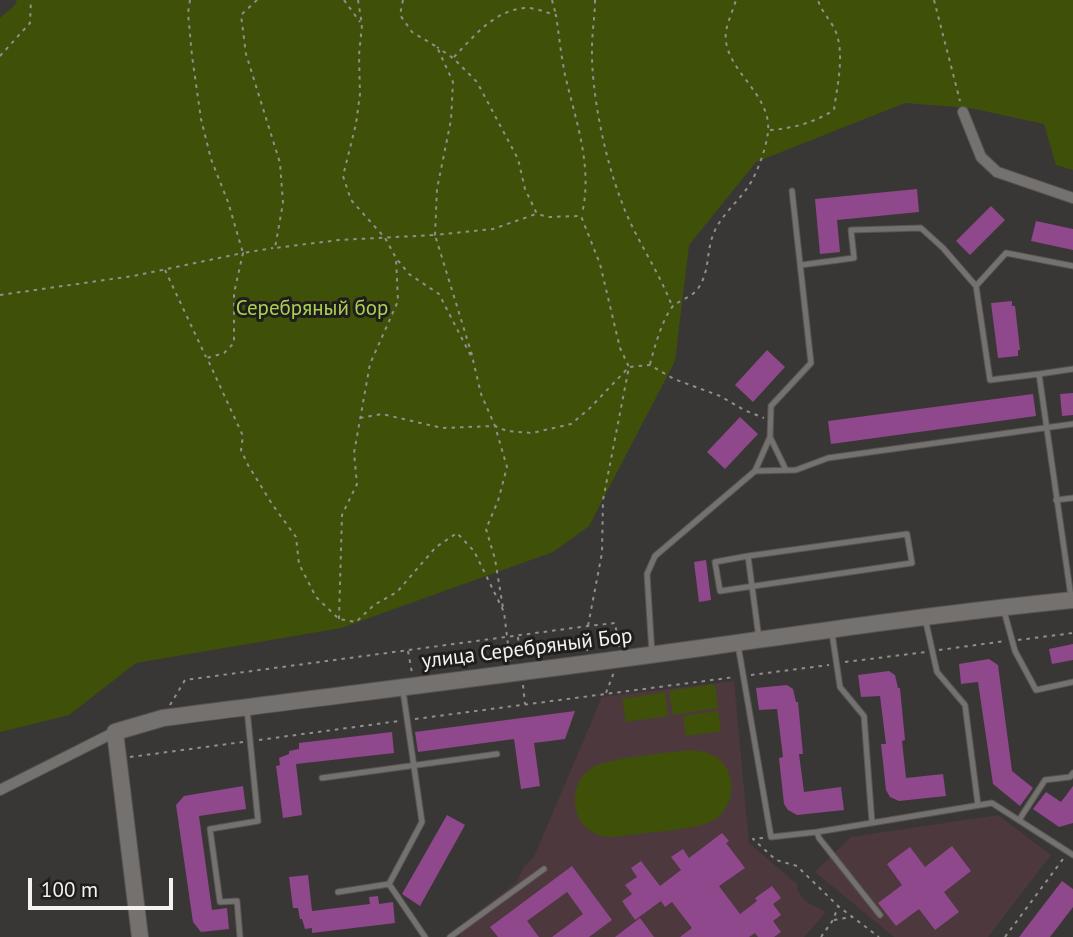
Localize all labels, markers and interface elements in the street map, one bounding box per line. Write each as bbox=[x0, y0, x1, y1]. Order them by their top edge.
park label: Серебряный бор bbox=[236, 296, 388, 322]
street label: улица Серебряный Бор bbox=[420, 624, 634, 674]
scale bar bbox=[32, 864, 177, 908]
text: 100 m bbox=[41, 876, 98, 903]

